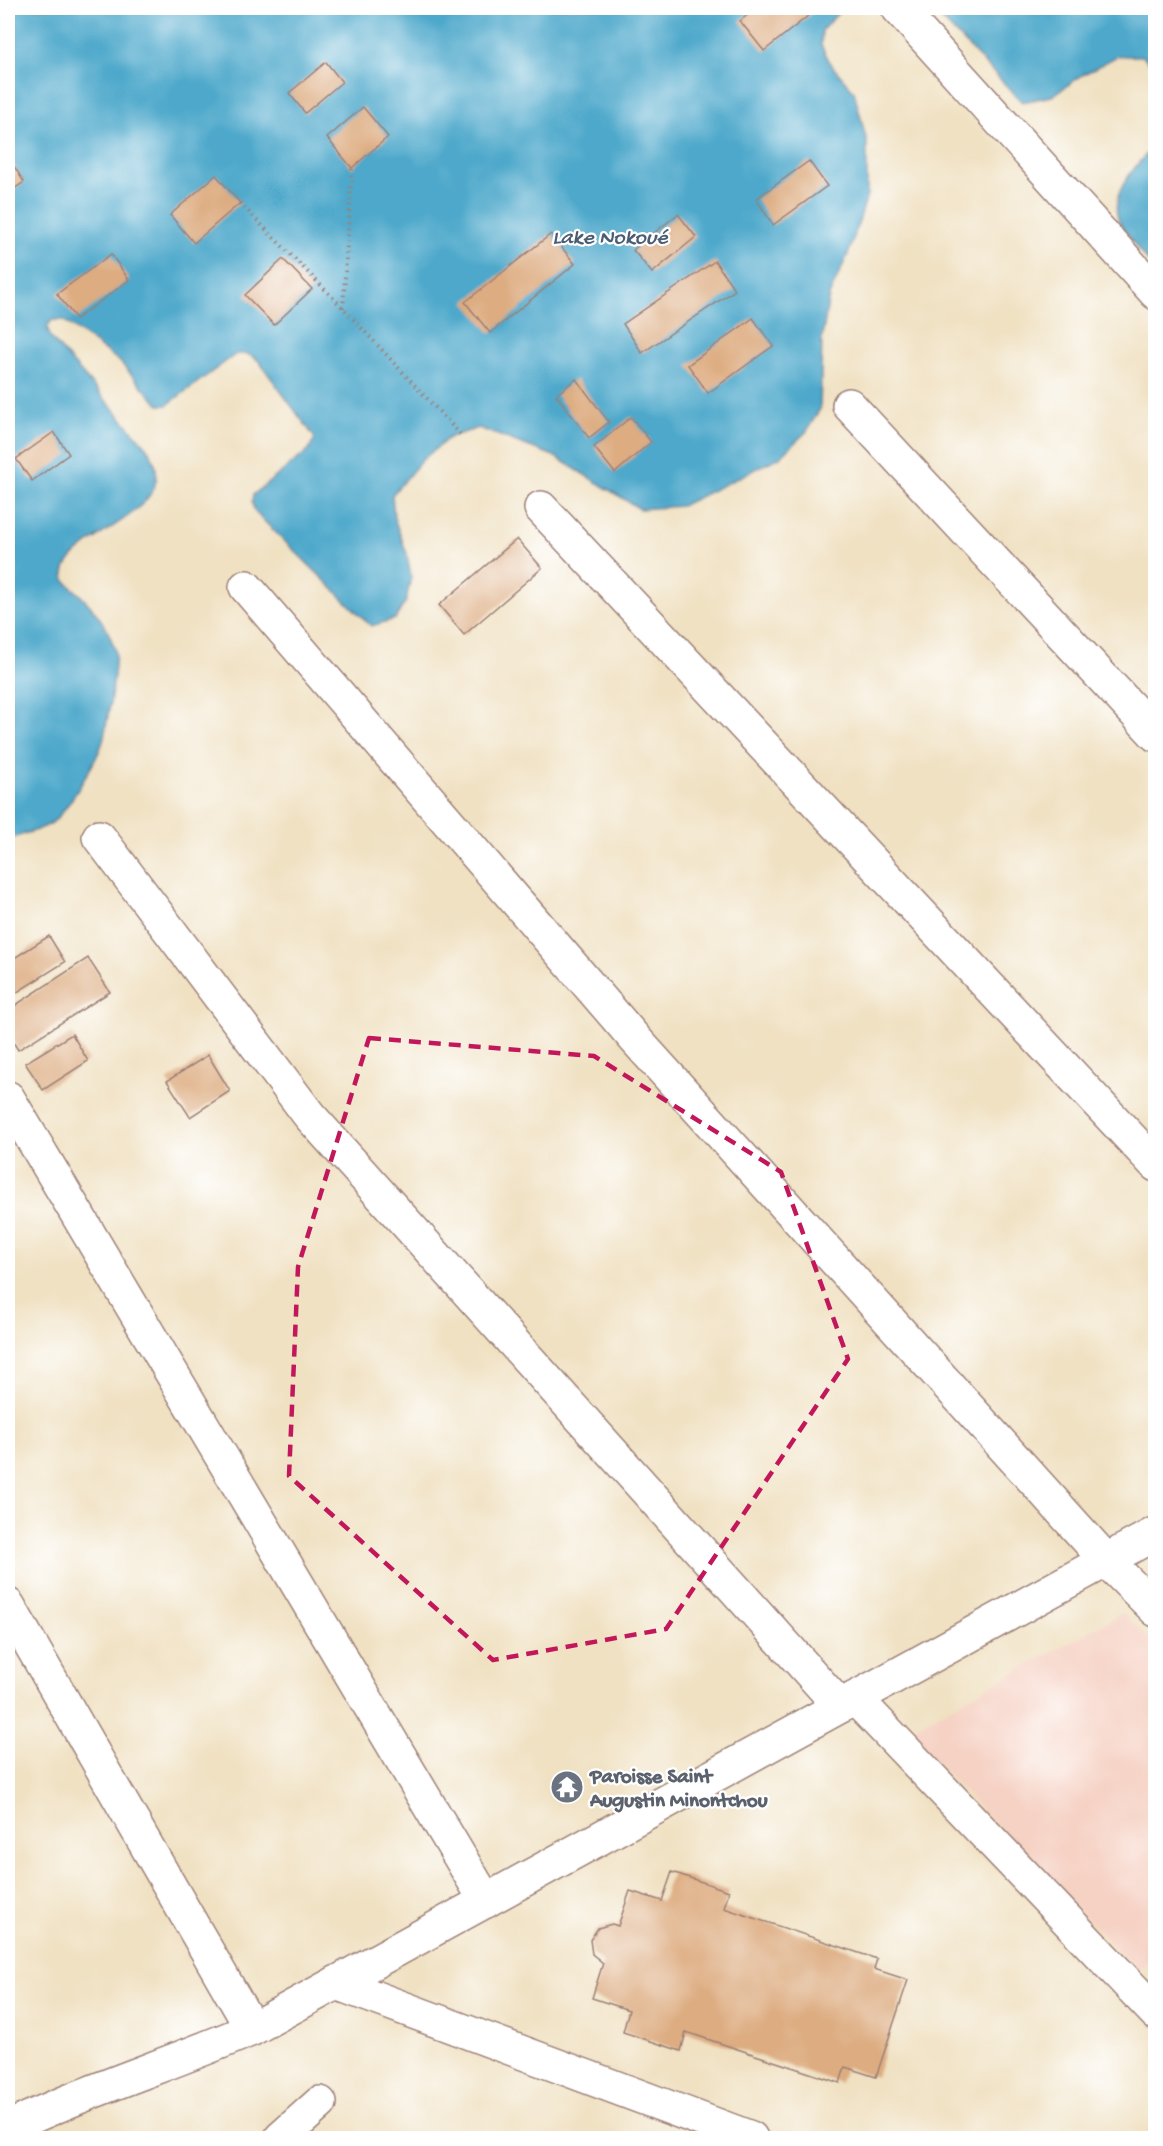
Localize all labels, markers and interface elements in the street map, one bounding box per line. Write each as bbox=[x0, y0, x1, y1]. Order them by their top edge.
water label: Lake Nokoué bbox=[552, 226, 669, 252]
place label: Paroisse Saint Augustin Minontchou bbox=[589, 1766, 768, 1815]
temple icon: Paroisse Saint Augustin Minontchou bbox=[549, 1769, 585, 1805]

